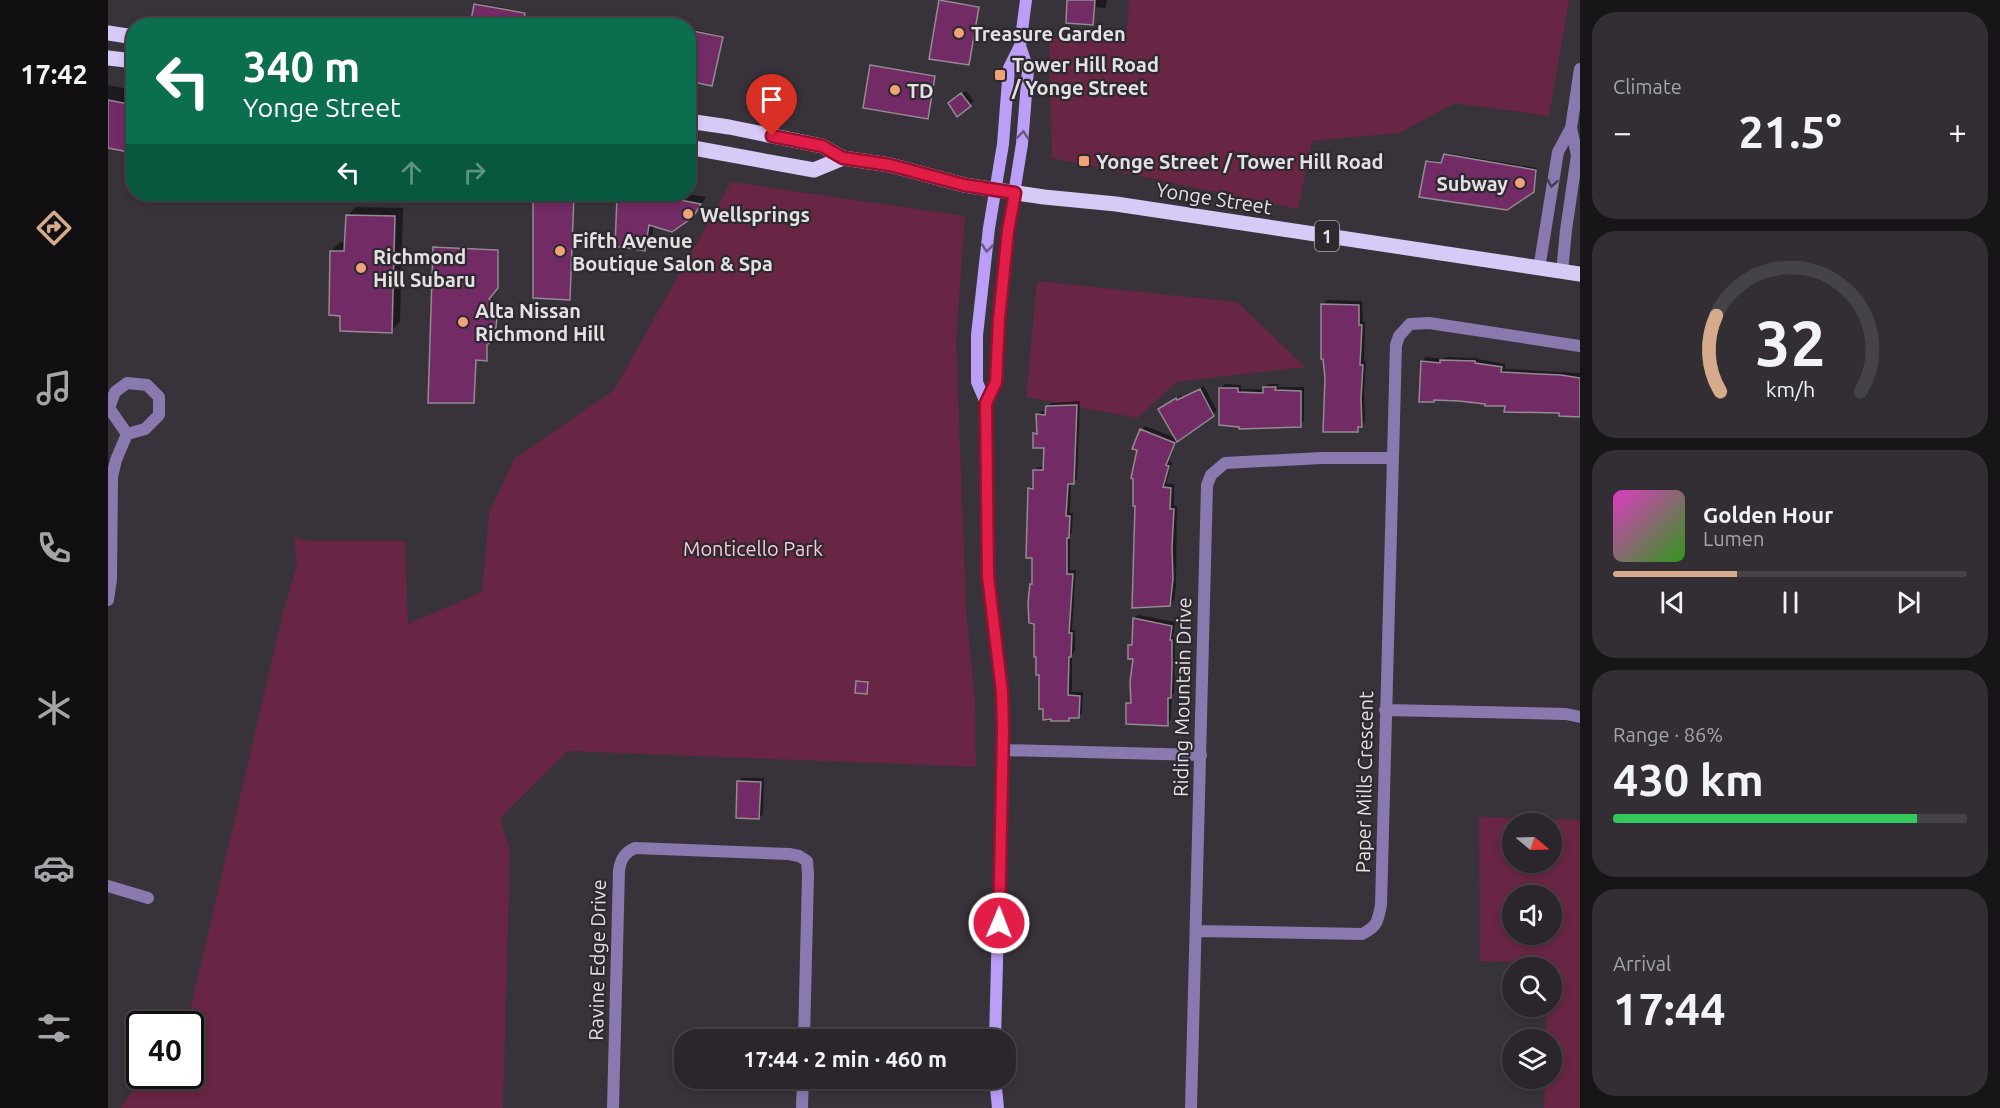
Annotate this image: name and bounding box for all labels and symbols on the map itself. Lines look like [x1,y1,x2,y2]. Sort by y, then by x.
place label: Treasure Garden [971,22,1126,45]
marker: Treasure Garden [952,26,966,40]
place label: Tower Hill Road / Yonge Street [1011,53,1159,99]
marker: Tower Hill Road / Yonge Street [993,68,1007,82]
pin [746,74,797,136]
place label: TD [907,79,934,102]
marker: TD [888,83,902,97]
one-way arrow [1016,130,1029,139]
place label: Yonge Street / Tower Hill Road [1096,150,1384,173]
marker: Yonge Street / Tower Hill Road [1077,154,1091,168]
place label: Subway [1436,172,1508,195]
marker: Subway [1513,176,1527,190]
street label: Yonge Street [1155,178,1274,219]
one-way arrow [1546,178,1559,188]
place label: Wellsprings [700,203,810,226]
marker: Wellsprings [681,207,695,221]
road number: 1 [1315,221,1339,251]
place label: Fifth Avenue Boutique Salon & Spa [572,229,773,275]
one-way arrow [981,243,994,252]
marker: Fifth Avenue Boutique Salon & Spa [553,244,567,258]
place label: Richmond Hill Subaru [373,245,476,291]
marker: Richmond Hill Subaru [354,261,368,275]
place label: Alta Nissan Richmond Hill [475,299,605,345]
marker: Alta Nissan Richmond Hill [456,315,470,329]
park label: Monticello Park [683,537,823,560]
street label: Riding Mountain Drive [1169,597,1195,797]
street label: Paper Mills Crescent [1351,691,1377,873]
north arrow [1502,813,1562,873]
street label: Ravine Edge Drive [584,879,610,1041]
position arrow [967,891,1031,955]
speed limit sign: 40 [126,1011,204,1089]

